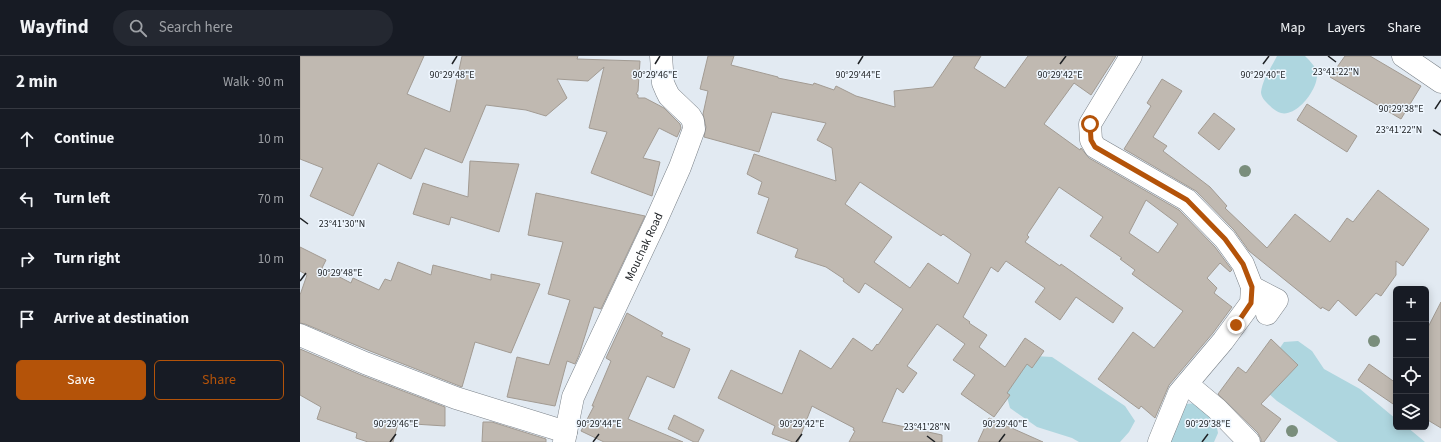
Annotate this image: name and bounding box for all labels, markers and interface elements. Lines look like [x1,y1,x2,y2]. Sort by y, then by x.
search box [113,10,393,46]
text: Wayfind [20,14,89,41]
icon: search [127,17,149,39]
text: Search here [159,17,233,38]
text: Map [1280,18,1305,38]
text: Layers [1327,18,1365,38]
text: Share [1387,18,1421,38]
text: 23°41'22"N [1313,65,1359,79]
text: 90°29'48"E [429,68,475,82]
text: 90°29'46"E [632,68,678,82]
text: 90°29'44"E [835,68,881,82]
text: 90°29'42"E [1037,68,1083,82]
text: 90°29'40"E [1240,68,1286,82]
text: 2 min [16,70,57,94]
text: Walk · 90 m [223,73,284,91]
text: 90°29'38"E [1378,102,1424,116]
route start [1081,115,1099,133]
text: 23°41'22"N [1376,123,1422,137]
icon: ahead [16,128,38,150]
text: Continue [54,128,114,149]
text: 10 m [258,130,284,148]
icon: left [16,188,38,210]
text: Turn left [54,188,110,209]
text: 70 m [258,190,284,208]
street label: Mouchak Road [621,210,668,284]
text: 23°41'30"N [319,217,365,231]
icon: right [16,248,38,270]
text: Turn right [54,248,120,269]
text: 10 m [258,250,284,268]
text: 90°29'48"E [317,266,363,280]
map controls [1393,286,1429,430]
button: + [1393,286,1429,322]
icon: arrive [16,308,38,330]
text: Arrive at destination [54,308,189,329]
route end [1227,316,1245,334]
button: − [1393,322,1429,358]
button: locate [1393,358,1429,394]
button: Save [16,360,146,400]
button: Share [154,360,284,400]
button: layers [1393,394,1429,430]
text: 90°29'46"E [373,417,419,431]
text: 90°29'44"E [576,417,622,431]
text: 90°29'42"E [779,417,825,431]
text: 90°29'40"E [982,417,1028,431]
text: 90°29'38"E [1185,417,1231,431]
text: 23°41'28"N [904,420,950,434]

